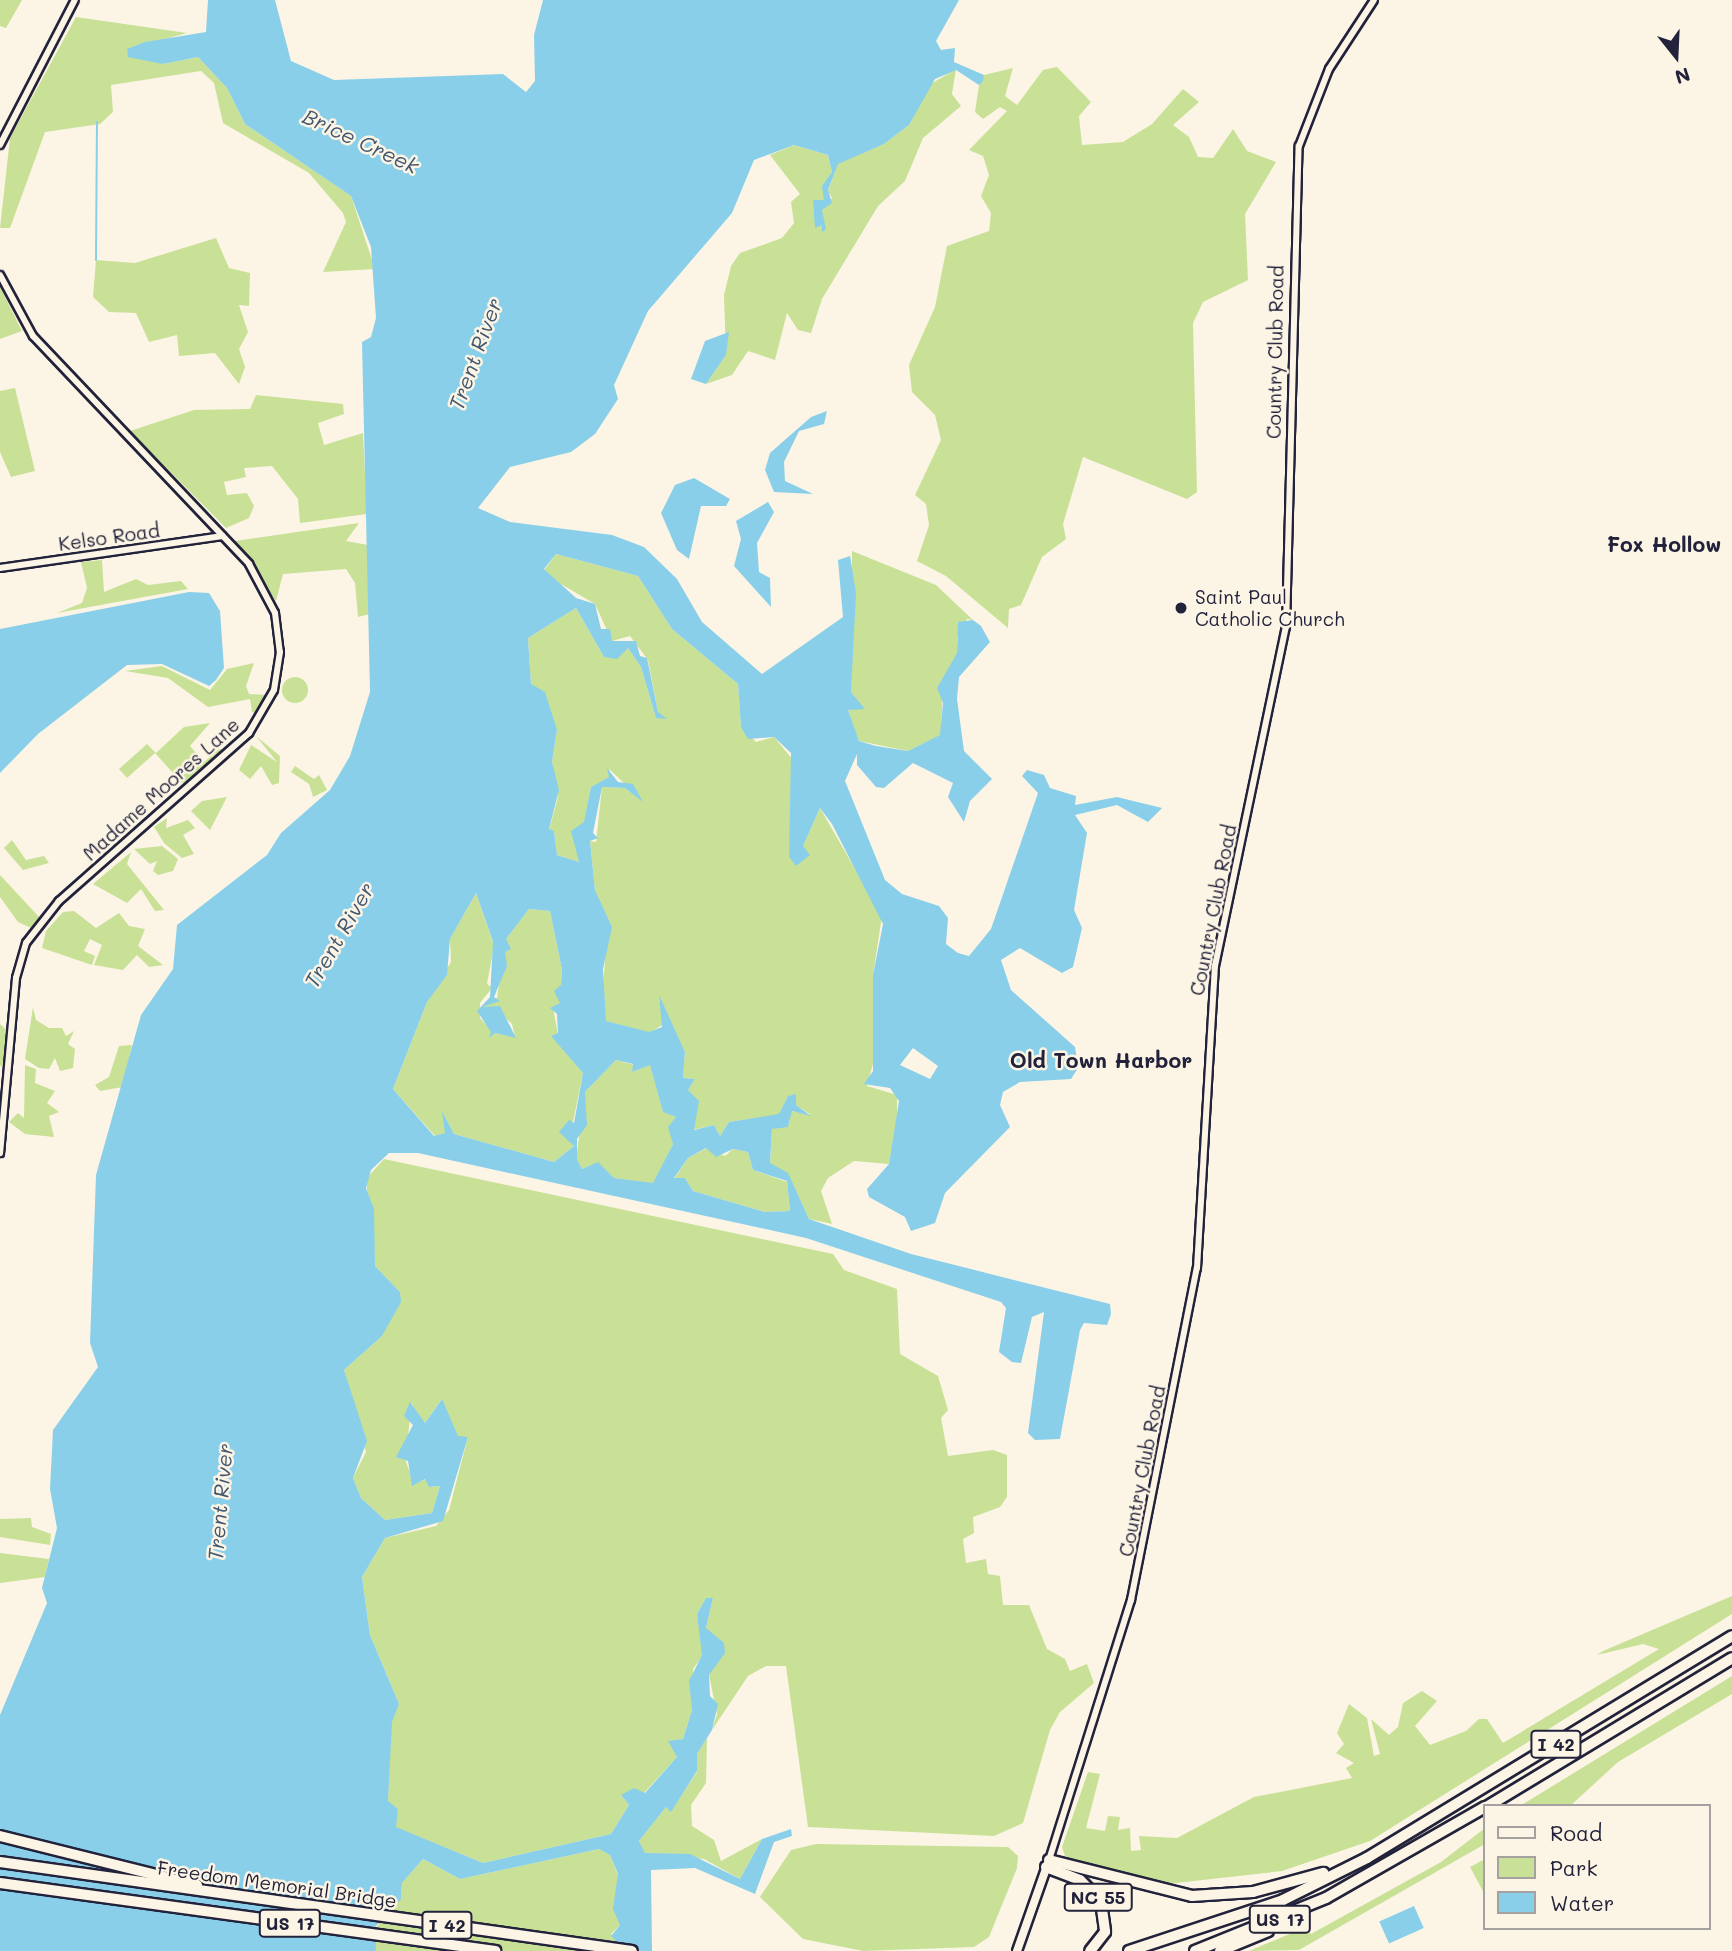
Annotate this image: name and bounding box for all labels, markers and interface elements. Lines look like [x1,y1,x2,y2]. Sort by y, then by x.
north arrow [1641,21,1711,91]
text: N [1672,62,1693,91]
water label: Brice Creek [299,103,423,179]
street label: Country Club Road [1262,265,1288,439]
water label: Trent River [443,295,507,413]
street label: Kelso Road [57,519,161,555]
district label: Fox Hollow [1607,531,1721,557]
place label: Saint Paul Catholic Church [1195,586,1345,630]
marker: Saint Paul Catholic Church [1173,600,1189,616]
street label: Madame Moores Lane [78,713,244,865]
street label: Country Club Road [1185,822,1241,998]
water label: Trent River [299,878,379,992]
district label: Old Town Harbor [1010,1047,1192,1073]
street label: Country Club Road [1114,1383,1170,1559]
water label: Trent River [202,1442,238,1562]
road number: I 42 [1530,1730,1582,1758]
legend [1484,1804,1711,1930]
text: Road [1550,1819,1602,1846]
text: Park [1550,1854,1598,1881]
street label: Freedom Memorial Bridge [156,1856,398,1912]
road number: NC 55 [1063,1882,1133,1912]
text: Water [1550,1889,1614,1916]
road number: US 17 [1248,1905,1312,1934]
road number: US 17 [258,1909,322,1938]
road number: I 42 [421,1910,473,1940]

